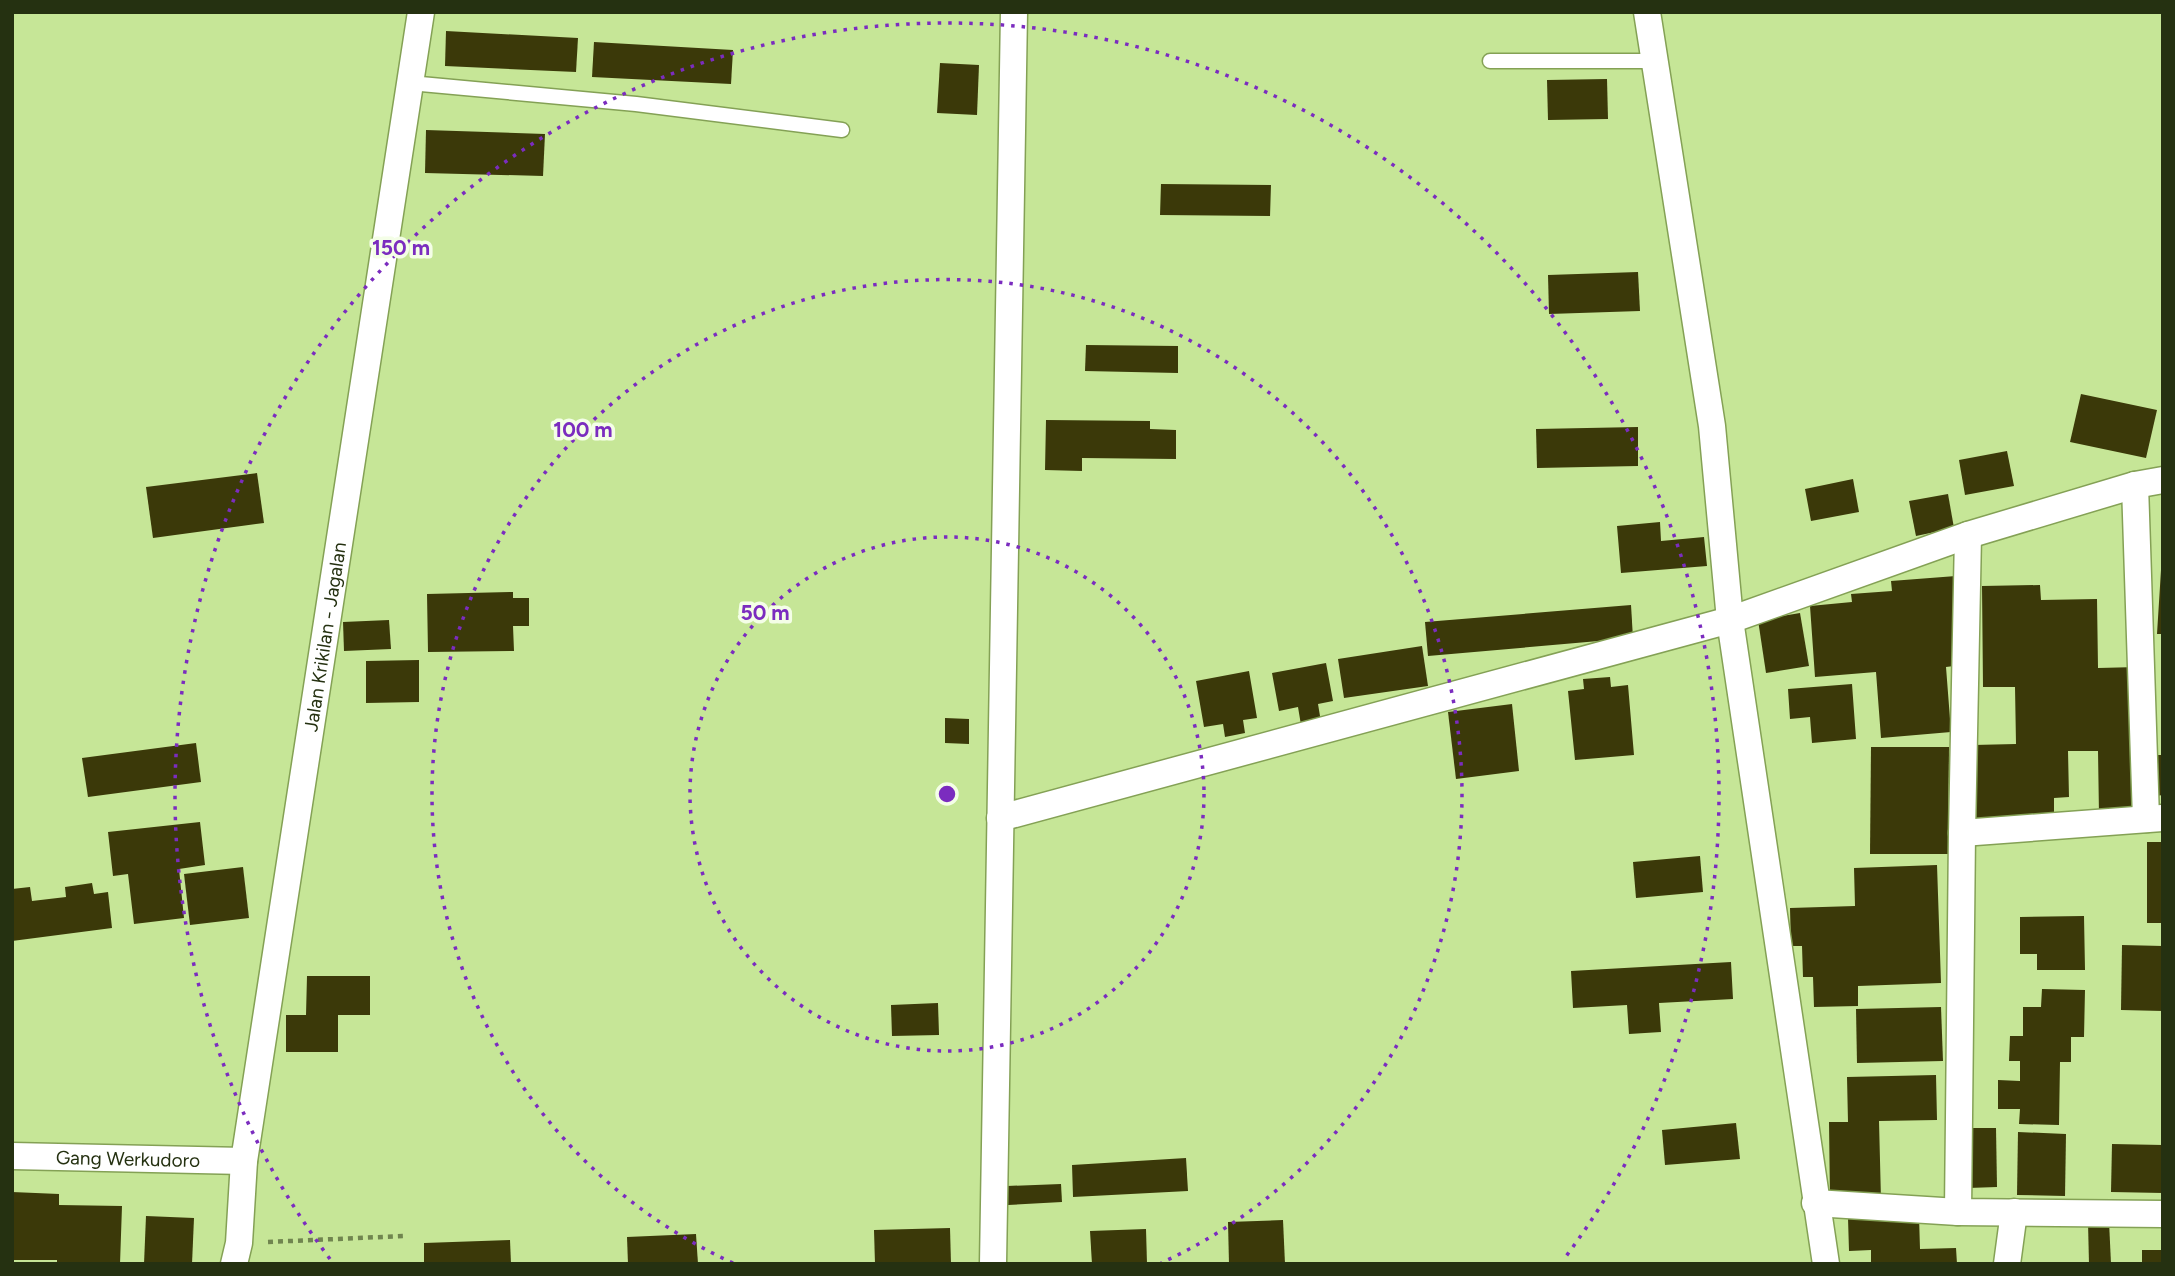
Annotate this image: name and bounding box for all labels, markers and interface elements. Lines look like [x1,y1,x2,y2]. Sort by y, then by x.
text: 150 m [372,235,430,260]
text: 100 m [553,417,613,442]
street label: Jalan Krikilan - Jagalan [299,541,351,733]
text: 50 m [740,600,790,625]
centre of rings [935,782,959,806]
street label: Gang Werkudoro [56,1146,200,1172]

